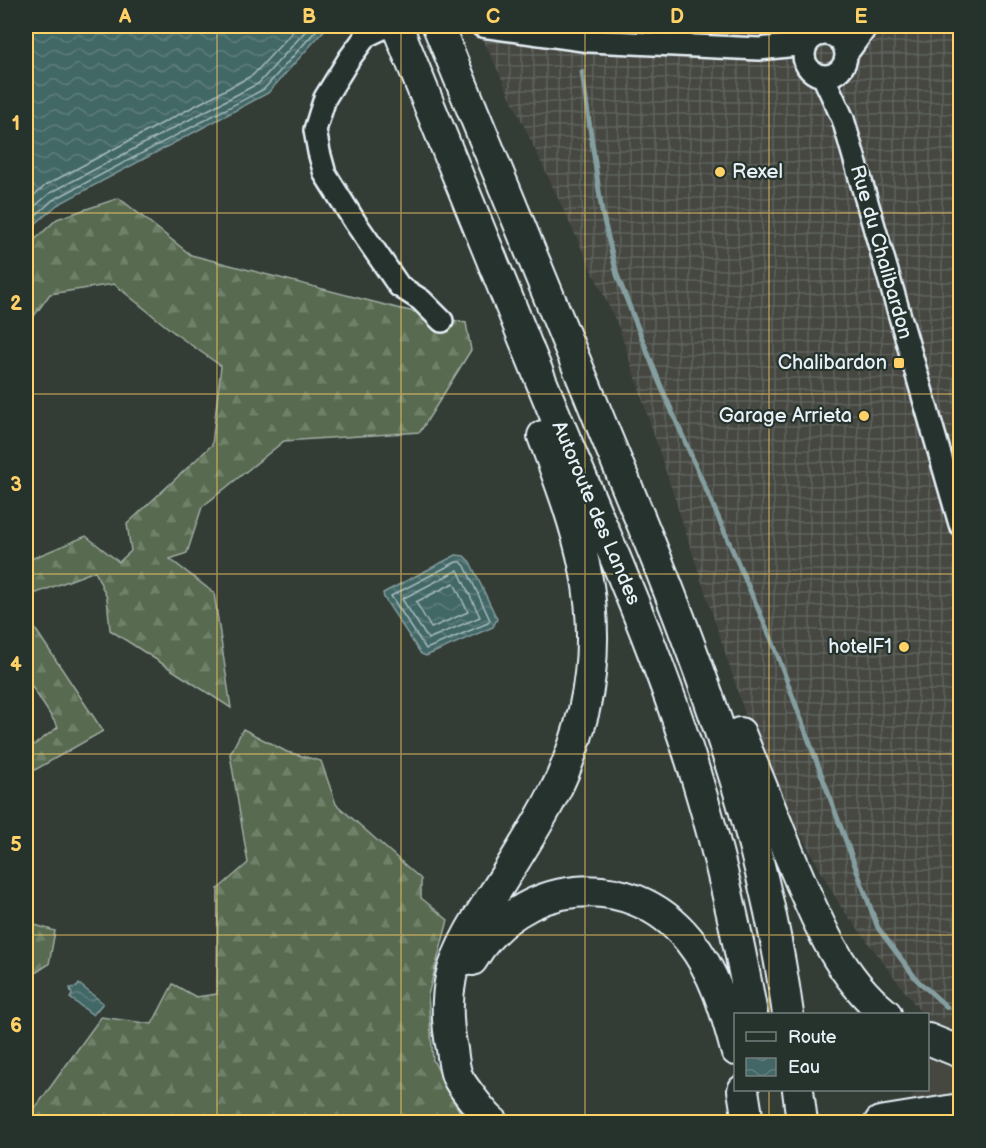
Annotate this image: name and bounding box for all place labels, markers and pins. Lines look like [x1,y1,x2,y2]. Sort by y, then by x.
place label: Rexel [732,160,783,184]
marker: Rexel [713,165,727,179]
place label: Chalibardon [778,351,887,375]
marker: Chalibardon [892,356,906,370]
place label: Garage Arrieta [719,404,852,428]
marker: Garage Arrieta [857,409,871,423]
place label: hotelF1 [828,635,892,659]
marker: hotelF1 [897,640,911,654]

